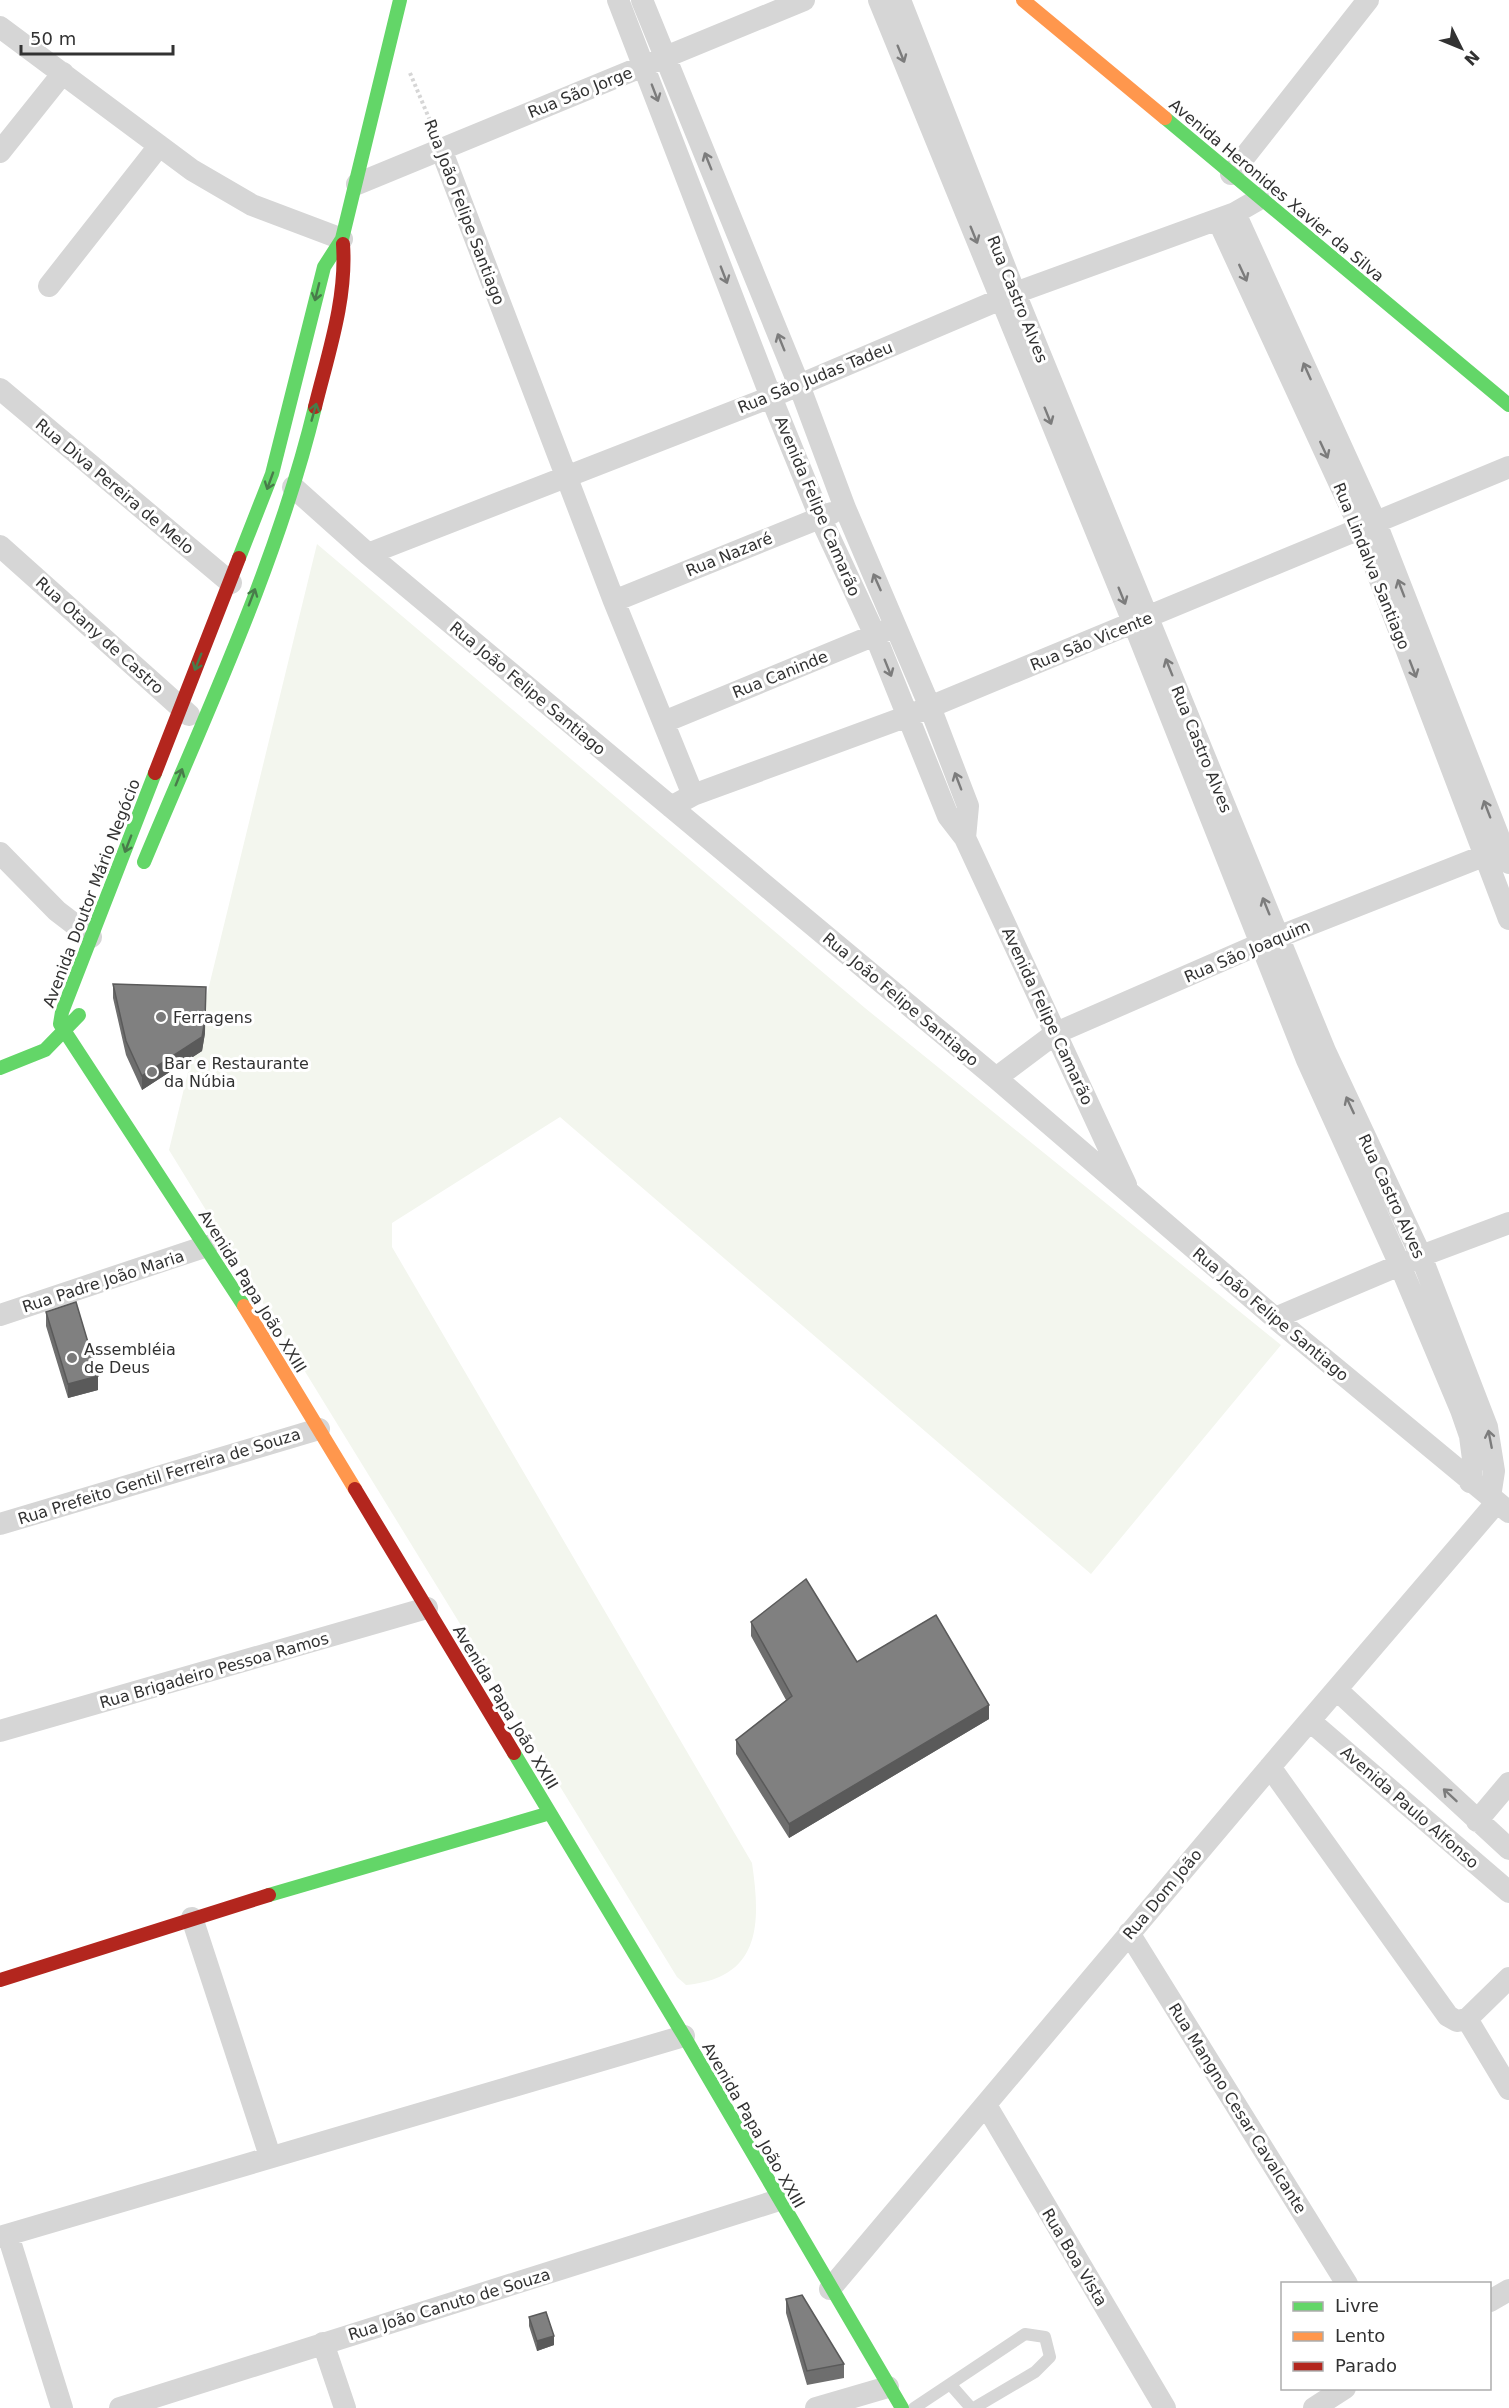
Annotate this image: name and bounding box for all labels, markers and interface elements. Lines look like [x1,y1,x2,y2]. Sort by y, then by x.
scale bar [21,18,172,56]
north arrow [1431,18,1491,78]
text: 50 m [30,28,76,49]
one-way arrow [896,45,907,63]
text: N [1460,47,1483,69]
street label: Rua São Jorge [525,63,635,122]
one-way arrow [650,84,661,102]
street label: Avenida Heronides Xavier da Silva [1165,95,1388,286]
street label: Rua João Felipe Santiago [420,117,509,308]
one-way arrow [702,153,713,171]
one-way arrow [969,225,980,244]
street label: Rua Castro Alves [983,233,1052,365]
one-way arrow [1237,263,1249,281]
one-way arrow [720,266,731,284]
one-way arrow [311,282,323,301]
one-way arrow [775,333,786,352]
street label: Rua São Judas Tadeu [735,338,896,417]
one-way arrow [1300,362,1312,380]
one-way arrow [309,403,320,422]
one-way arrow [1043,406,1054,424]
street label: Avenida Felipe Camarão [771,413,864,599]
street label: Rua Diva Pereira de Melo [32,415,198,558]
one-way arrow [1319,440,1331,458]
one-way arrow [263,471,274,489]
street label: Rua Lindalva Santiago [1329,480,1414,652]
street label: Rua Nazaré [683,529,775,580]
street label: Rua Otany de Castro [32,573,168,698]
one-way arrow [870,573,882,591]
one-way arrow [1395,579,1406,598]
one-way arrow [1117,586,1128,605]
one-way arrow [247,588,258,607]
street label: Rua São Vicente [1027,608,1155,675]
street label: Rua João Felipe Santiago [446,618,609,759]
street label: Rua Caninde [730,647,831,702]
one-way arrow [192,652,203,671]
one-way arrow [1163,658,1174,676]
one-way arrow [884,659,895,677]
one-way arrow [1409,659,1420,678]
street label: Rua Castro Alves [1167,683,1236,815]
one-way arrow [174,769,185,787]
one-way arrow [952,773,963,791]
street label: Avenida Doutor Mário Negócio [39,776,144,1010]
one-way arrow [1481,800,1492,818]
one-way arrow [121,834,132,852]
one-way arrow [1260,897,1271,916]
street label: Rua São Joaquim [1181,916,1313,987]
street label: Avenida Felipe Camarão [998,924,1097,1108]
street label: Rua João Felipe Santiago [819,929,982,1070]
place label: Ferragens [173,1008,252,1027]
marker: Ferragens [154,1010,168,1024]
place label: Bar e Restaurante da Núbia [164,1054,309,1091]
marker: Bar e Restaurante da Núbia [145,1065,159,1079]
one-way arrow [1344,1096,1356,1114]
street label: Rua Castro Alves [1354,1131,1429,1261]
street label: Avenida Papa João XXIII [195,1207,310,1376]
street label: Rua João Felipe Santiago [1189,1244,1352,1385]
street label: Rua Padre João Maria [20,1246,187,1317]
place label: Assembléia de Deus [84,1340,176,1377]
marker: Assembléia de Deus [65,1351,79,1365]
street label: Rua Prefeito Gentil Ferreira de Souza [16,1424,303,1529]
one-way arrow [1484,1430,1495,1450]
street label: Avenida Papa João XXIII [449,1622,562,1793]
street label: Rua Brigadeiro Pessoa Ramos [97,1629,331,1712]
street label: Avenida Paulo Alfonso [1337,1742,1482,1872]
one-way arrow [1443,1788,1458,1802]
street label: Rua Dom João [1119,1845,1206,1943]
street label: Rua Mangno Cesar Cavalcante [1165,1999,1310,2217]
street label: Avenida Papa João XXIII [698,2039,809,2211]
street label: Rua Boa Vista [1038,2205,1111,2310]
street label: Rua João Canuto de Souza [346,2265,553,2344]
legend [1281,2282,1491,2390]
text: Livre [1335,2295,1379,2316]
text: Lento [1335,2325,1385,2346]
text: Parado [1335,2355,1397,2376]

